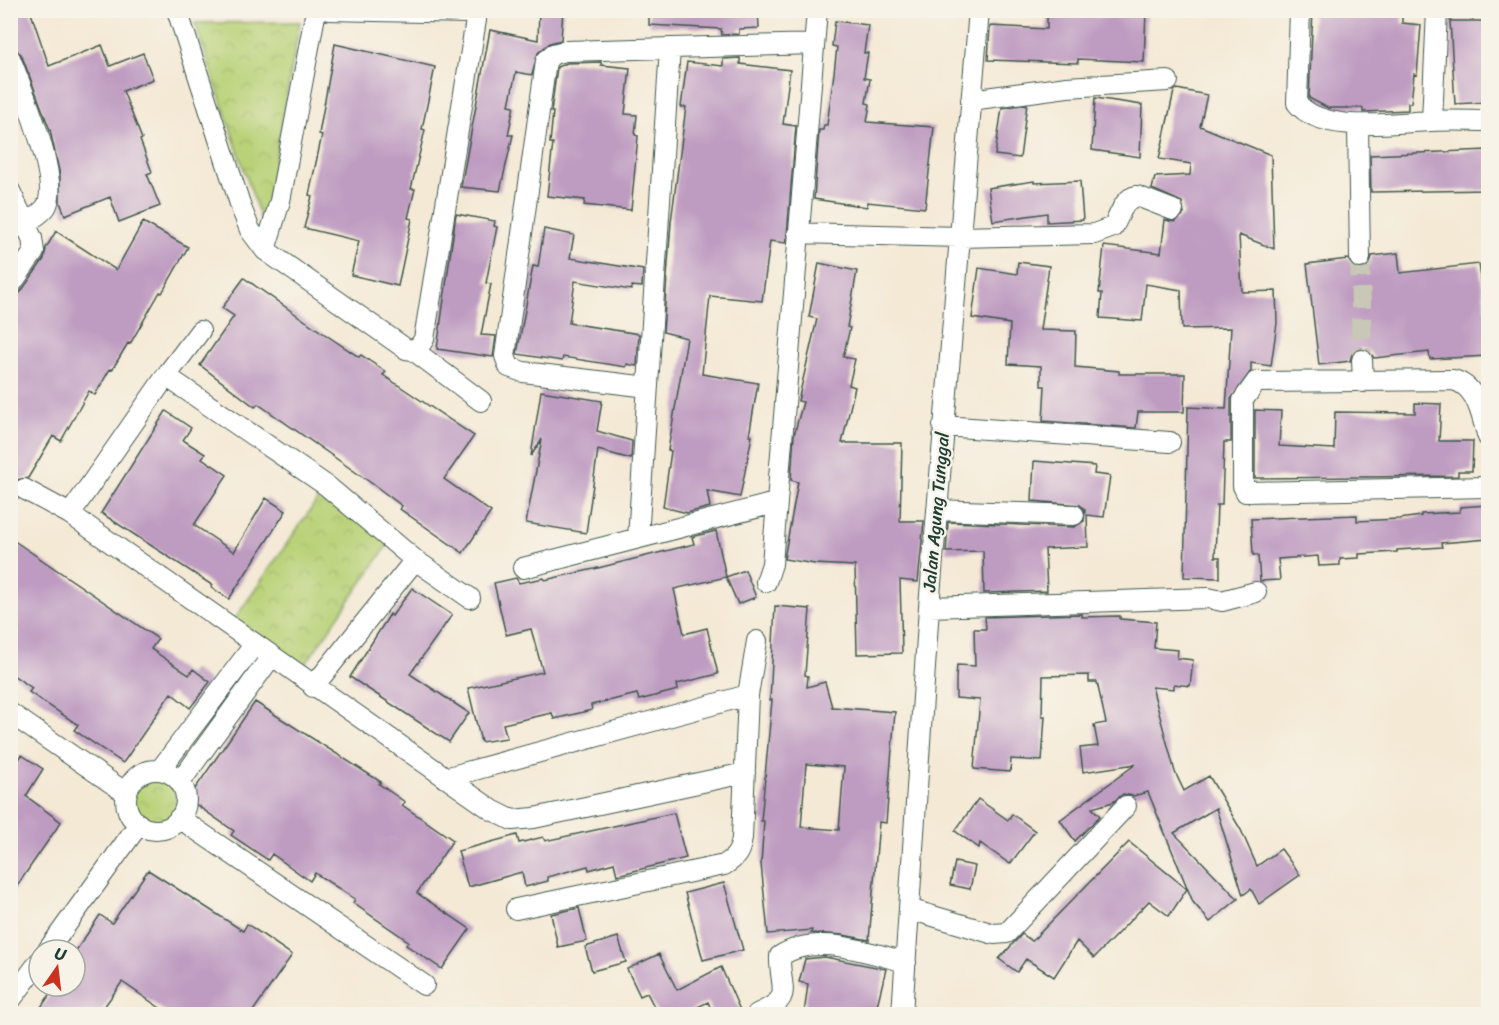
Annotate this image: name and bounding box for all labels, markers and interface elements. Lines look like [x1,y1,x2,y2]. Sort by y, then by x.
street label: Jalan Agung Tunggal [913,430,959,594]
north arrow [27,938,87,998]
text: U [52,939,71,970]

